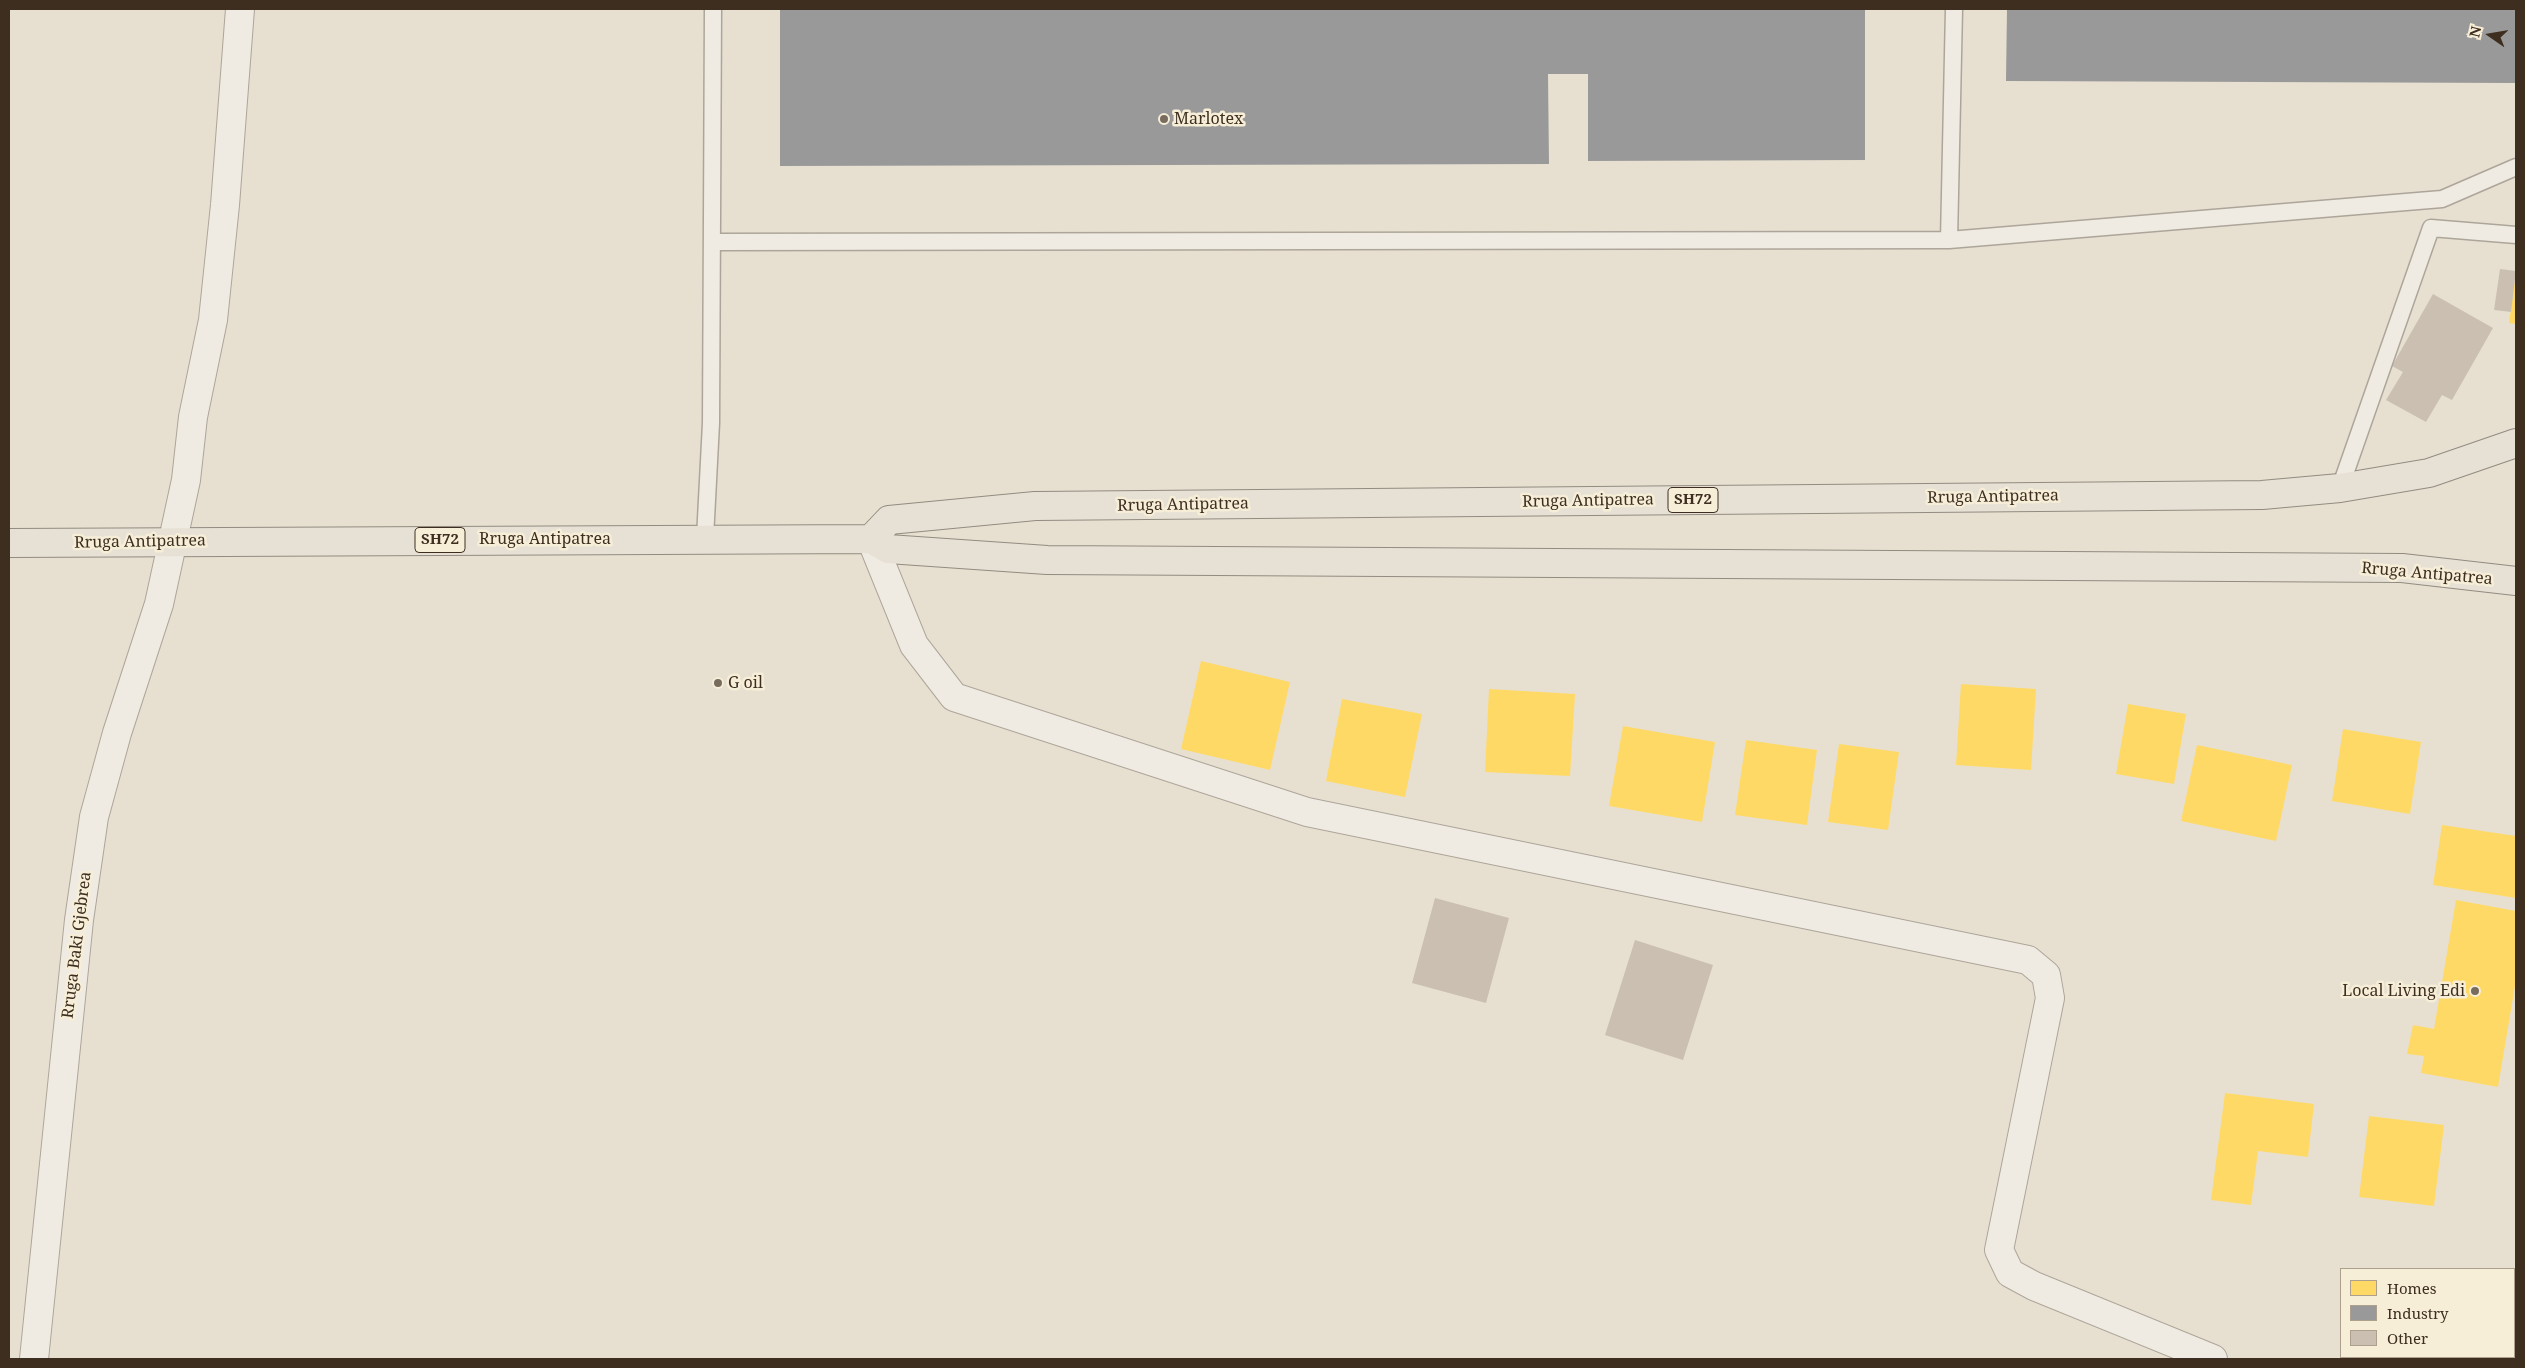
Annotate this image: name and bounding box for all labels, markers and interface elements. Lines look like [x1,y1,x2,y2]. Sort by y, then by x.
north arrow [2465,10,2515,60]
text: N [2464,24,2485,39]
place label: Marlotex [1174,109,1243,129]
marker: Marlotex [1158,113,1170,125]
street label: Rruga Antipatrea [1927,486,2059,508]
road number: SH72 [1668,488,1718,512]
street label: Rruga Antipatrea [1522,490,1654,512]
street label: Rruga Antipatrea [1117,494,1249,516]
road number: SH72 [415,528,465,552]
street label: Rruga Antipatrea [479,529,611,549]
street label: Rruga Antipatrea [74,531,206,553]
street label: Rruga Antipatrea [2360,559,2494,589]
place label: G oil [728,673,763,693]
marker: G oil [712,677,724,689]
street label: Rruga Baki Gjebrea [58,870,96,1020]
place label: Local Living Edi [2342,981,2465,1001]
marker: Local Living Edi [2469,985,2481,997]
legend [2340,1268,2515,1358]
text: Homes [2387,1278,2437,1298]
text: Industry [2387,1303,2449,1323]
text: Other [2387,1328,2428,1348]

